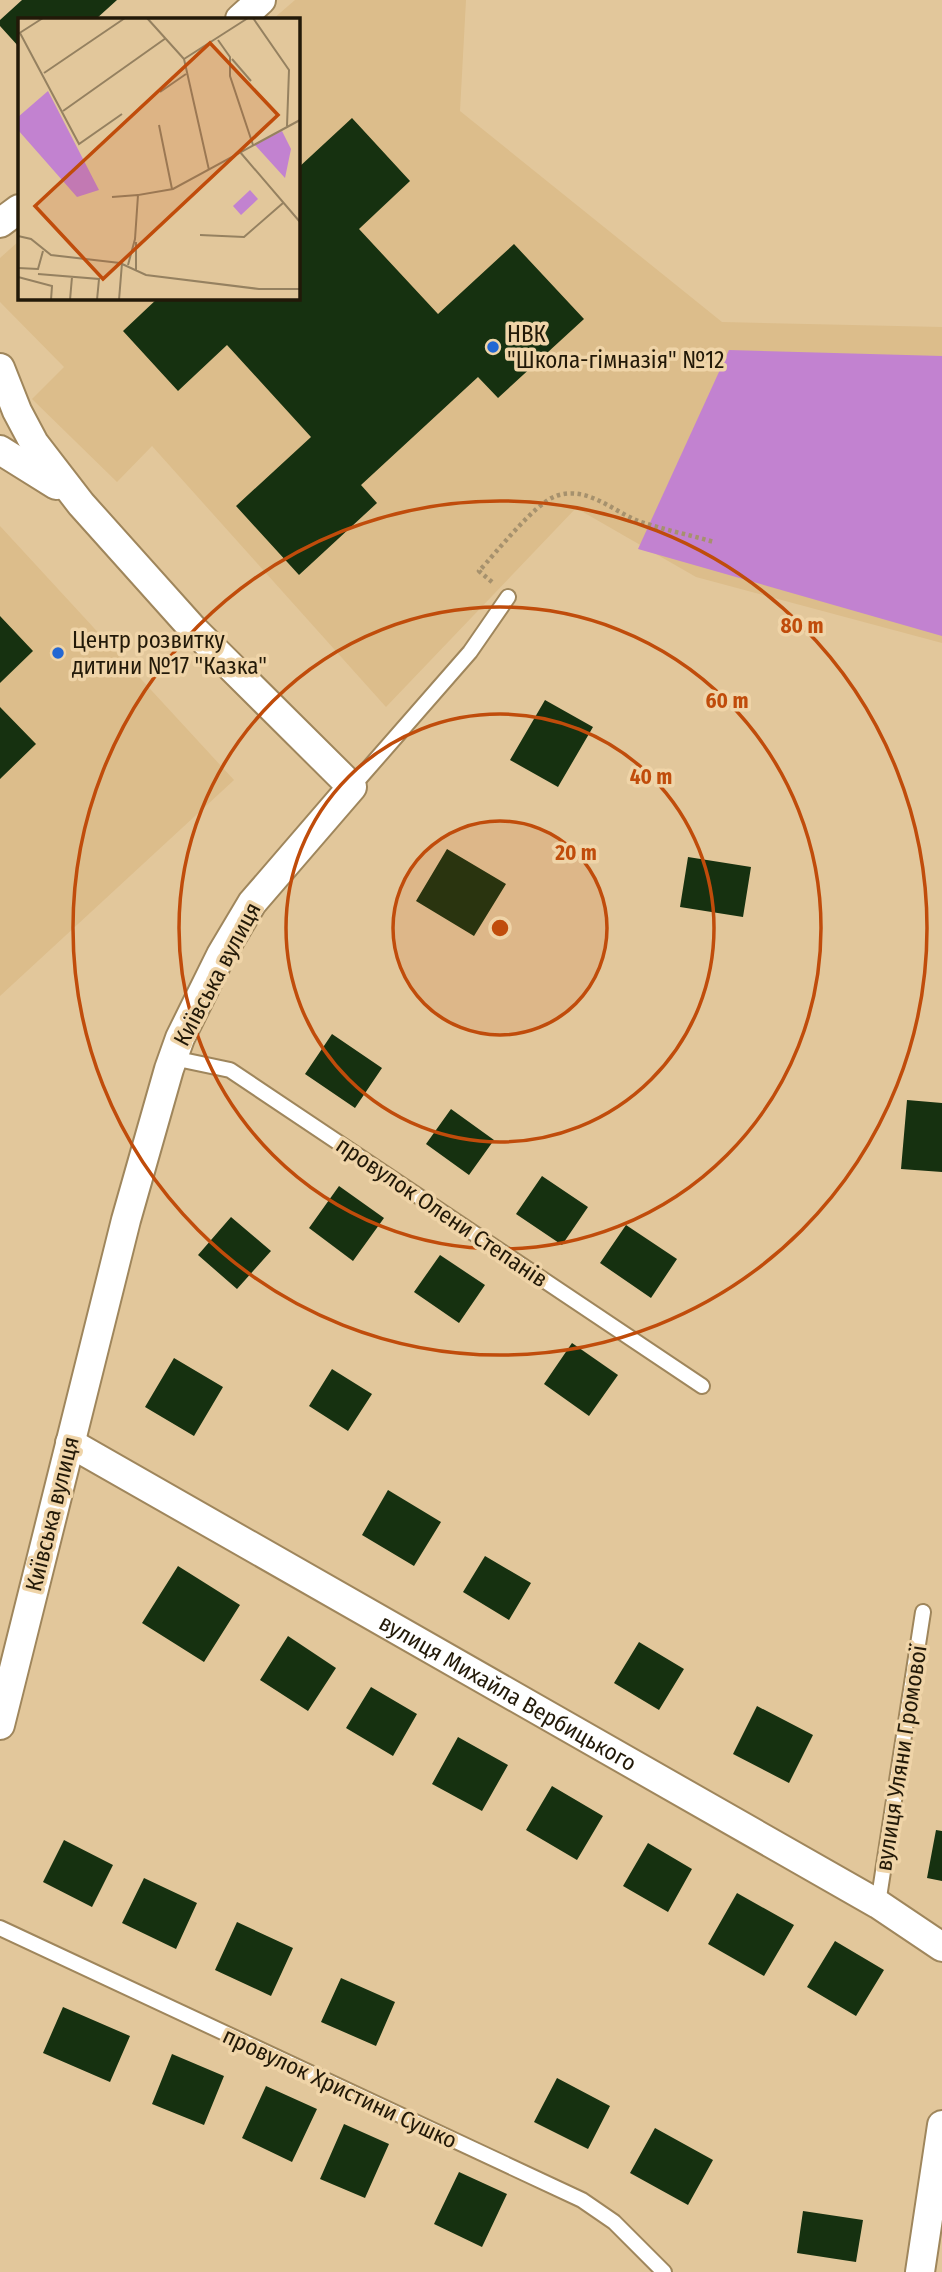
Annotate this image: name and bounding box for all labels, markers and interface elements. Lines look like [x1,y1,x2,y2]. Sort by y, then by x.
inset map [18,18,299,299]
place label: НВК "Школа-гімназія" №12 [507,320,724,374]
marker: НВК "Школа-гімназія" №12 [485,339,501,355]
text: 80 m [781,613,823,639]
place label: Центр розвитку дитини №17 "Казка" [72,626,267,680]
marker: Центр розвитку дитини №17 "Казка" [50,645,66,661]
text: 60 m [706,688,748,714]
text: 40 m [630,764,672,790]
text: 20 m [554,840,597,866]
street label: Київська вулиця [167,897,267,1051]
centre of rings [488,916,512,940]
street label: провулок Олени Степанів [331,1131,553,1293]
street label: Київська вулиця [19,1434,85,1594]
street label: вулиця Михайла Вербицького [374,1608,641,1777]
street label: вулиця Уляни Громової [869,1642,933,1873]
street label: провулок Христини Сушко [218,2021,462,2155]

